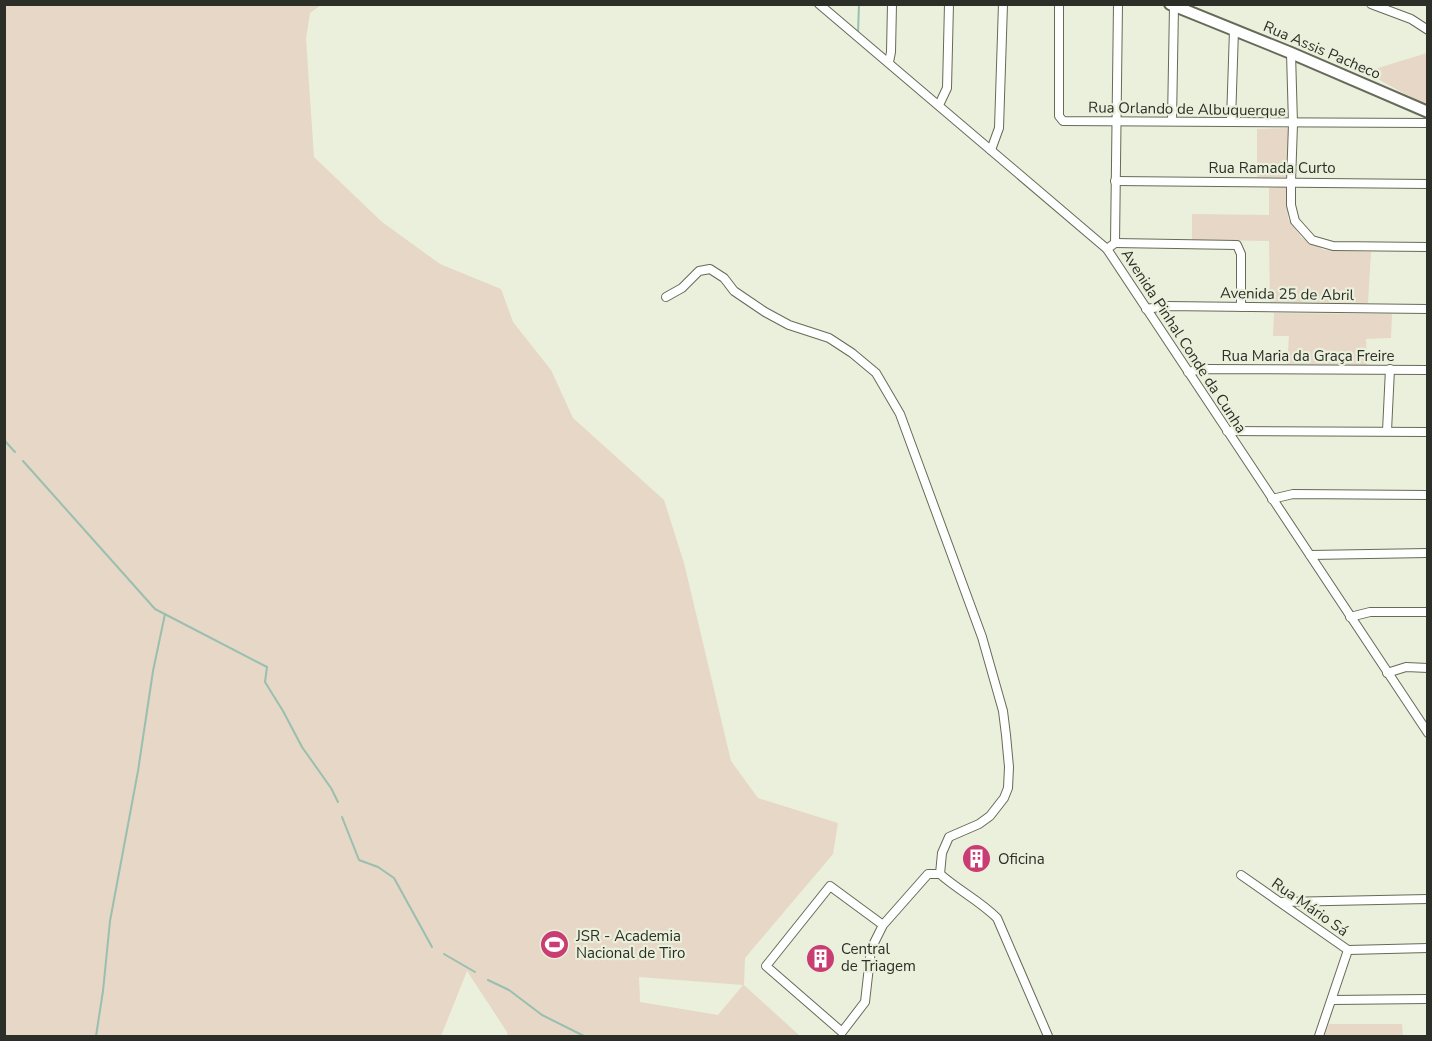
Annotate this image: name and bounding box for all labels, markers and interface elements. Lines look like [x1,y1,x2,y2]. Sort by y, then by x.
street label: Rua Assis Pacheco [1260,16,1384,84]
street label: Rua Orlando de Albuquerque [1088,97,1286,121]
street label: Rua Ramada Curto [1208,158,1336,178]
street label: Avenida Pinhal Conde da Cunha [1117,245,1251,437]
street label: Avenida 25 de Abril [1220,283,1355,305]
street label: Rua Maria da Graça Freire [1221,346,1395,366]
building icon: Oficina [961,843,993,875]
place label: Oficina [998,849,1045,869]
street label: Rua Mário Sá [1268,873,1352,941]
place label: JSR - Academia Nacional de Tiro [575,926,685,963]
sports icon: JSR - Academia Nacional de Tiro [539,929,571,961]
place label: Central de Triagem [841,939,916,976]
building icon: Central de Triagem [804,942,836,974]

